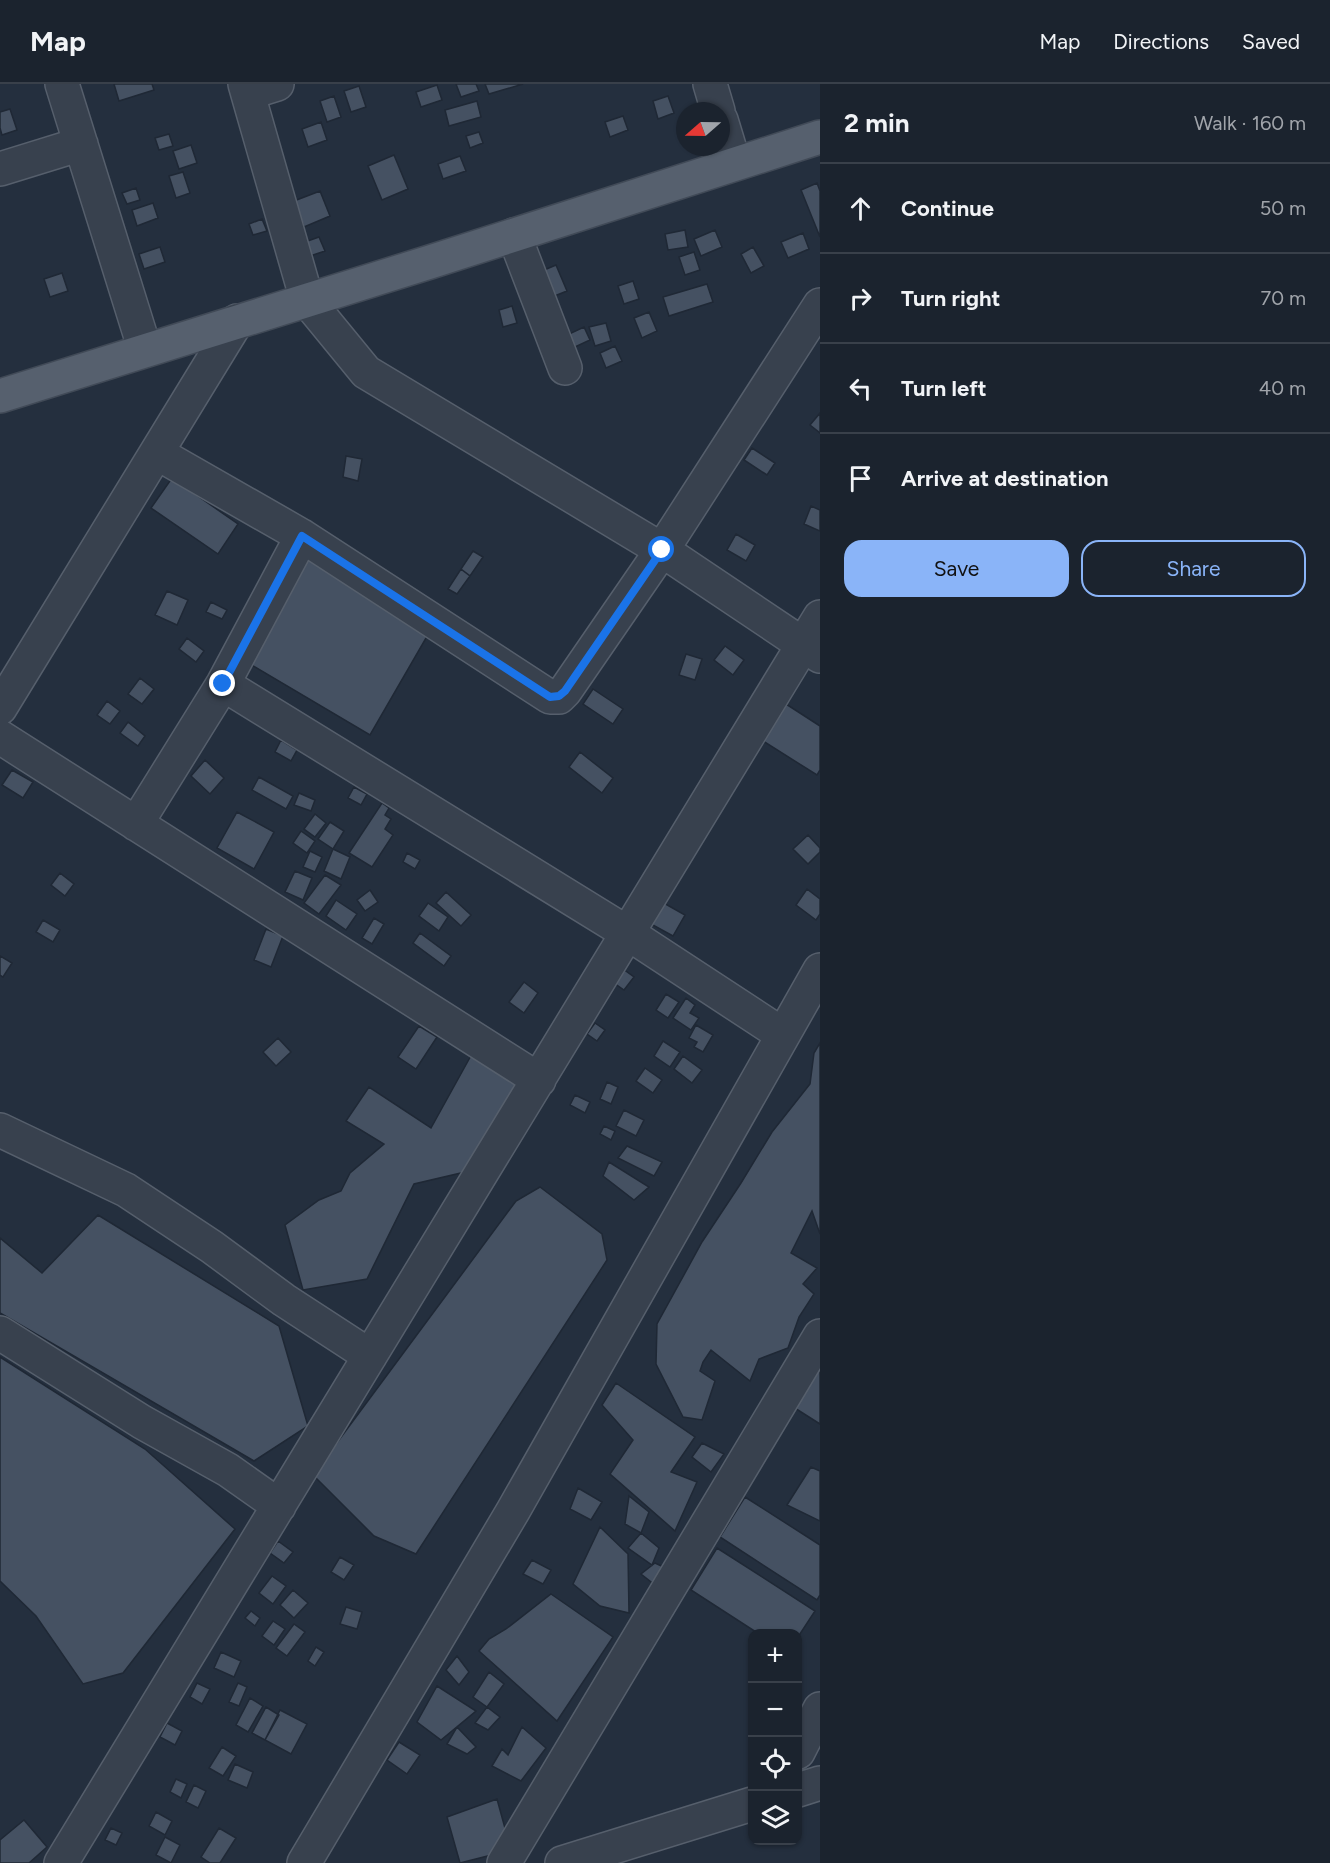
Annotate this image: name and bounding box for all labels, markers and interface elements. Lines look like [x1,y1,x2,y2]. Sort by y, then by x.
text: Map [30,24,86,58]
text: Map [1039,29,1080,54]
text: Directions [1113,29,1209,54]
text: Saved [1242,29,1300,54]
north arrow [676,102,730,156]
text: 2 min [844,107,910,139]
text: Walk · 160 m [1194,111,1306,135]
icon: ahead [844,192,877,225]
text: Continue [901,195,994,222]
text: 50 m [1260,196,1306,220]
icon: right [844,282,877,315]
text: Turn right [901,285,1000,312]
text: 70 m [1260,286,1306,310]
icon: left [844,372,877,405]
text: Turn left [901,375,987,402]
text: 40 m [1259,376,1306,400]
icon: arrive [844,462,877,495]
text: Arrive at destination [901,465,1109,492]
route start [648,536,674,562]
button: Save [844,540,1069,597]
button: Share [1081,540,1306,597]
route end [209,670,235,696]
map controls [748,1629,802,1845]
button: + [748,1629,802,1683]
button: − [748,1683,802,1737]
button: locate [748,1737,802,1791]
button: layers [748,1791,802,1845]

